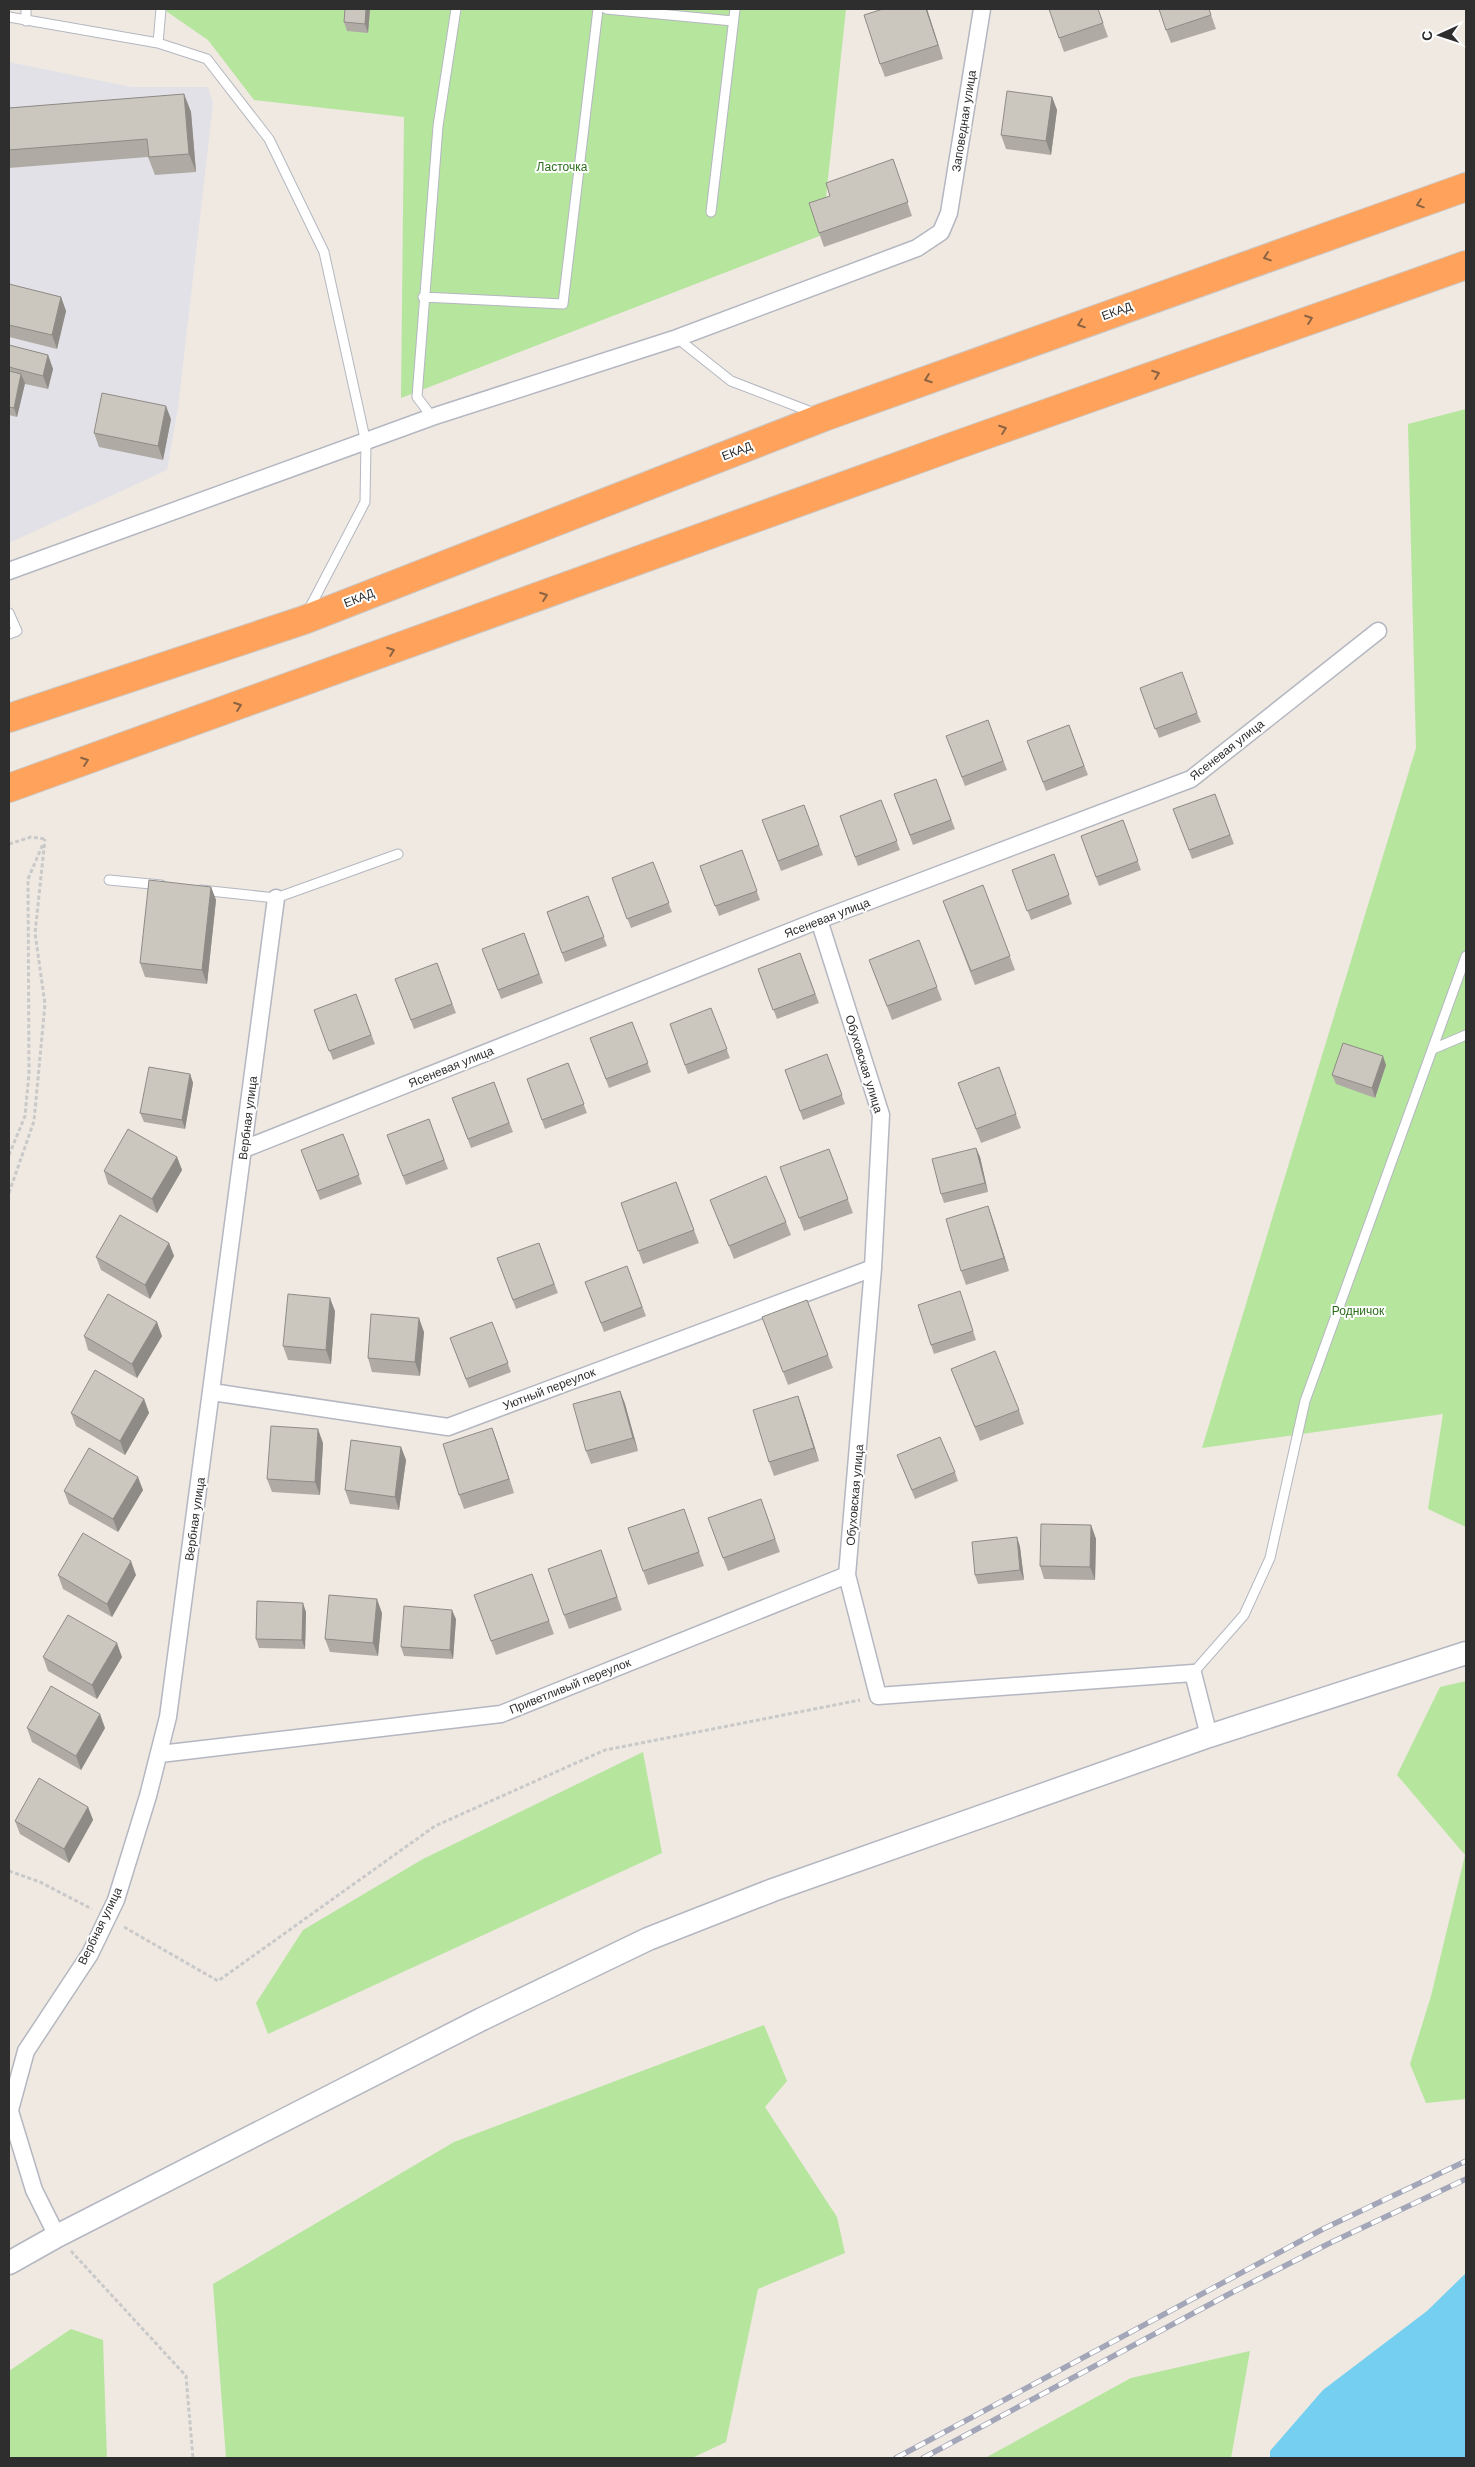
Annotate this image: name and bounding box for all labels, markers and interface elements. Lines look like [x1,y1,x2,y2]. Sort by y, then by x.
north arrow [1415,10,1465,60]
text: С [1419,30,1435,41]
street label: Заповедная улица [949,69,979,173]
park label: Ласточка [537,160,588,174]
one-way arrow [1417,198,1425,208]
one-way arrow [1263,252,1272,262]
street label: ЕКАД [1100,299,1134,323]
one-way arrow [1304,315,1313,325]
one-way arrow [1077,318,1086,328]
one-way arrow [1151,370,1160,380]
one-way arrow [924,373,933,383]
one-way arrow [998,424,1007,434]
street label: ЕКАД [720,439,754,463]
street label: ЕКАД [342,586,376,610]
one-way arrow [539,592,547,602]
one-way arrow [386,647,395,657]
one-way arrow [233,702,242,712]
street label: Ясеневая улица [1187,716,1267,783]
one-way arrow [80,757,89,767]
street label: Ясеневая улица [782,895,872,941]
street label: Обуховская улица [842,1013,886,1115]
street label: Ясеневая улица [406,1043,496,1090]
street label: Вербная улица [236,1075,260,1161]
park label: Родничок [1332,1304,1385,1318]
street label: Уютный переулок [501,1365,598,1413]
street label: Обуховская улица [844,1443,866,1546]
street label: Вербная улица [182,1476,208,1562]
street label: Приветливый переулок [507,1655,633,1717]
street label: Вербная улица [75,1885,125,1967]

